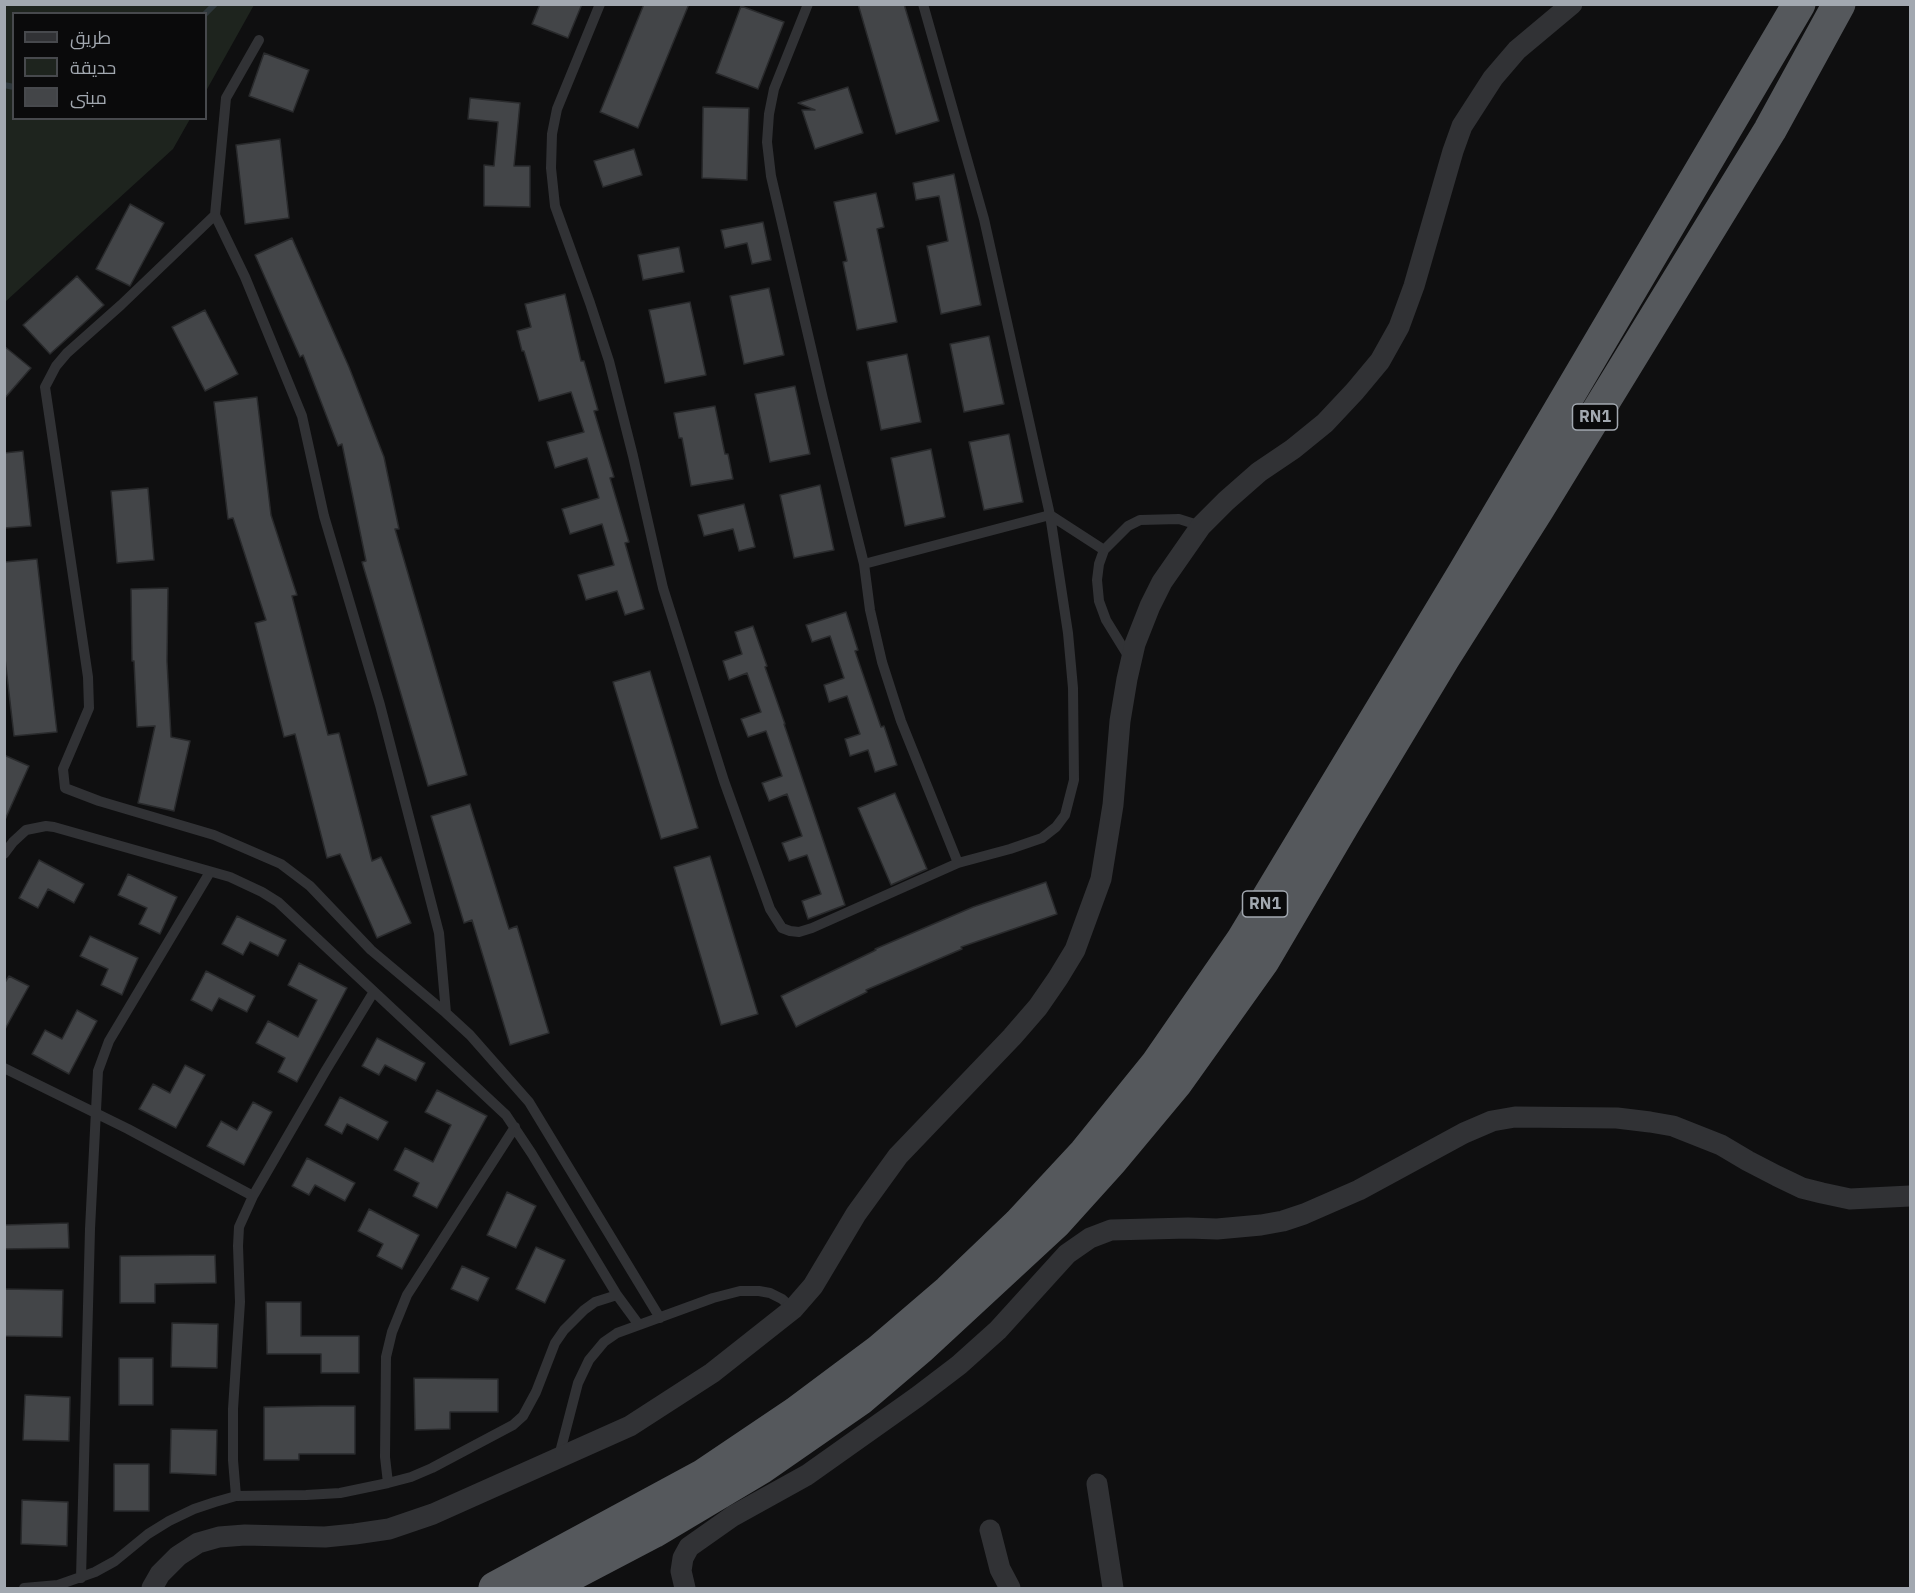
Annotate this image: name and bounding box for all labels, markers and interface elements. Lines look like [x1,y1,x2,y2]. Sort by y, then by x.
legend [12,12,207,120]
text: طريق [70,26,111,49]
text: حديقة [70,56,116,79]
text: مبنى [70,86,107,109]
road number: RN1 [1572,404,1618,430]
road number: RN1 [1242,891,1288,917]

